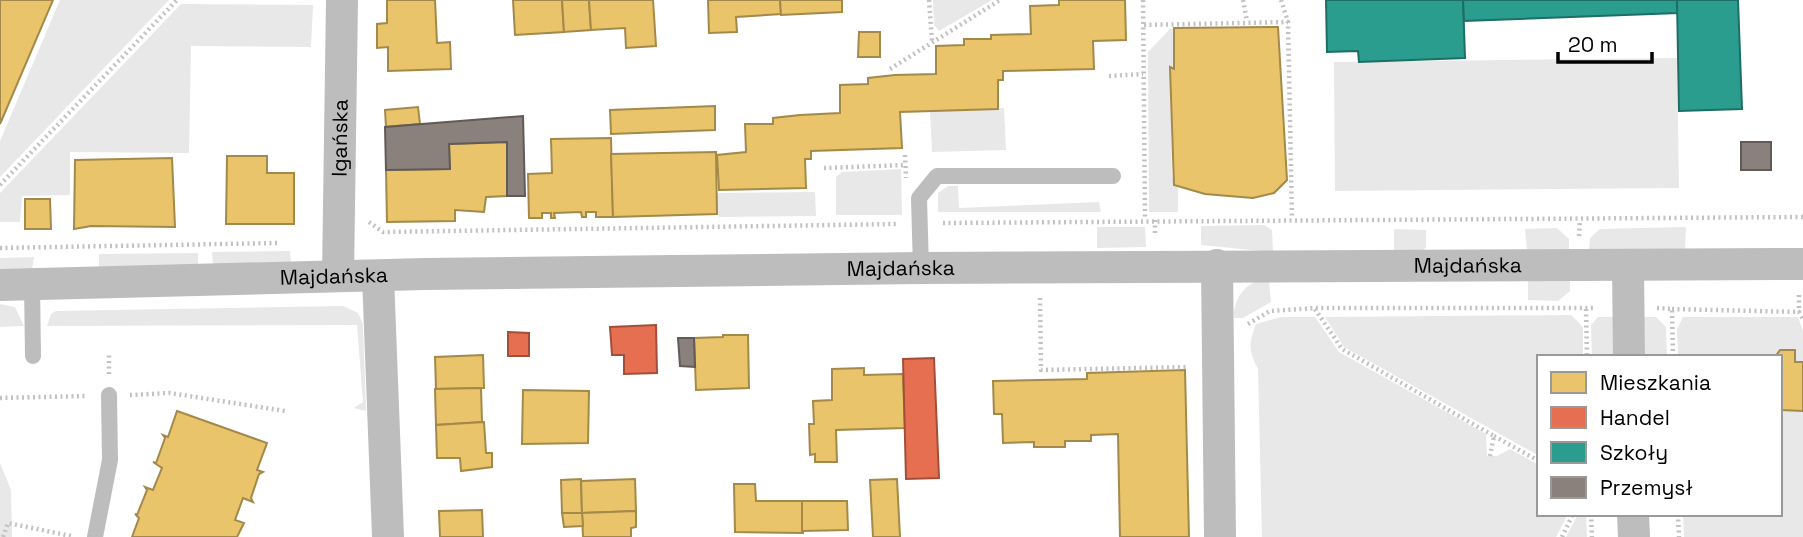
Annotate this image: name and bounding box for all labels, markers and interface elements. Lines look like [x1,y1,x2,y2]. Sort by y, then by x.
scale bar [1558,21,1652,65]
text: 20 m [1568,31,1618,58]
street label: Igańska [325,99,354,177]
street label: Majdańska [1414,251,1522,279]
street label: Majdańska [847,254,955,282]
street label: Majdańska [279,261,388,291]
legend [1537,355,1782,516]
text: Mieszkania [1600,369,1711,396]
text: Handel [1600,404,1670,431]
text: Szkoły [1600,439,1668,466]
text: Przemysł [1600,474,1693,501]

